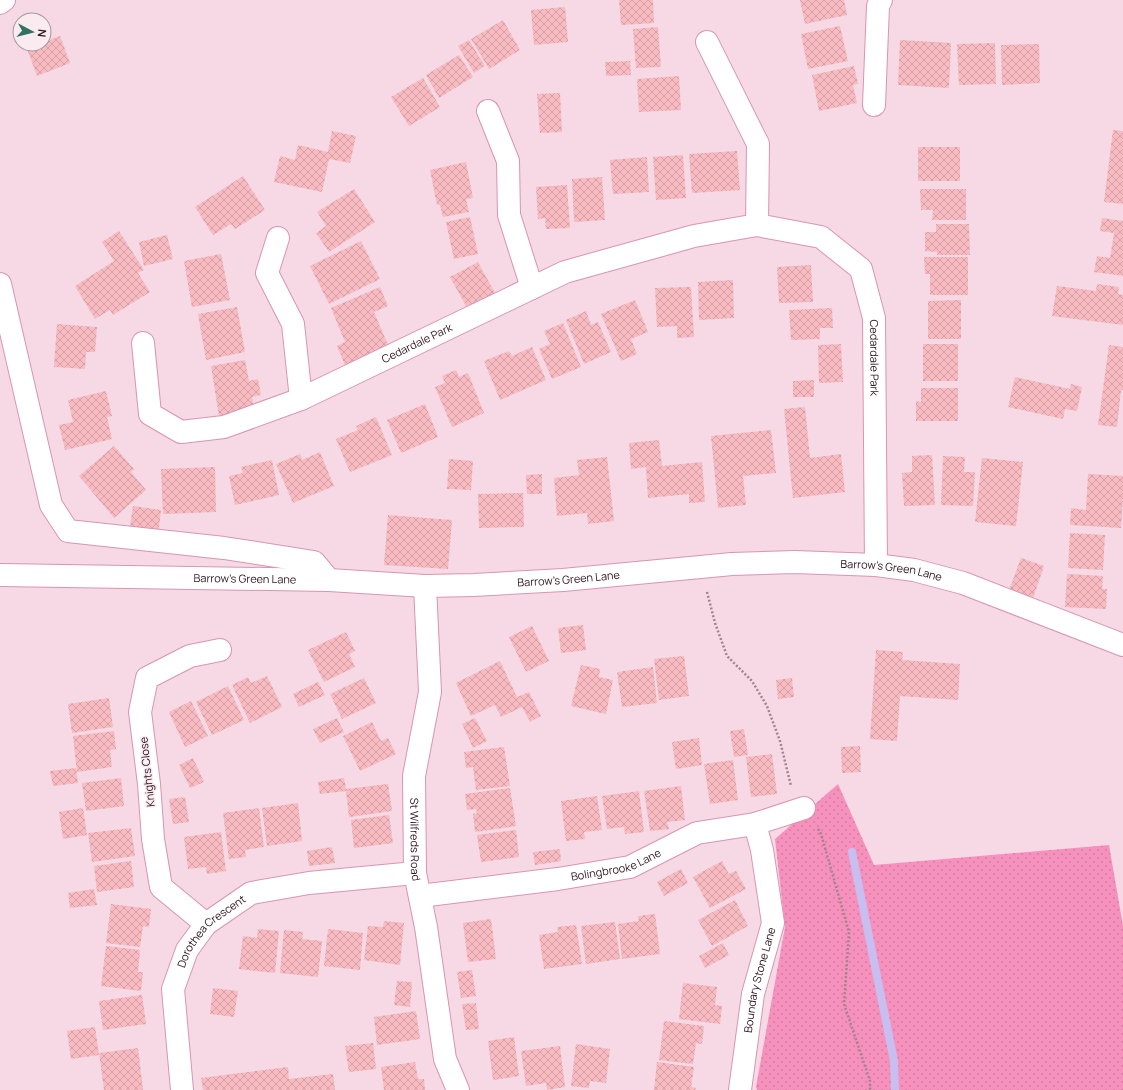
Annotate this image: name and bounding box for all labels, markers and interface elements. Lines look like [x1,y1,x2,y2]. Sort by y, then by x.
north arrow [12,12,52,52]
text: N [34,28,50,38]
street label: Cedardale Park [379,319,455,366]
street label: Cedardale Park [867,319,883,397]
street label: Barrow's Green Lane [840,556,944,584]
street label: Barrow's Green Lane [517,567,621,590]
street label: Barrow's Green Lane [193,570,297,587]
street label: Knights Close [135,736,158,808]
street label: St Wilfreds Road [407,798,424,882]
street label: Bolingbrooke Lane [570,844,664,884]
street label: Dorothea Crescent [173,891,248,970]
street label: Boundary Stone Lane [740,925,779,1034]

